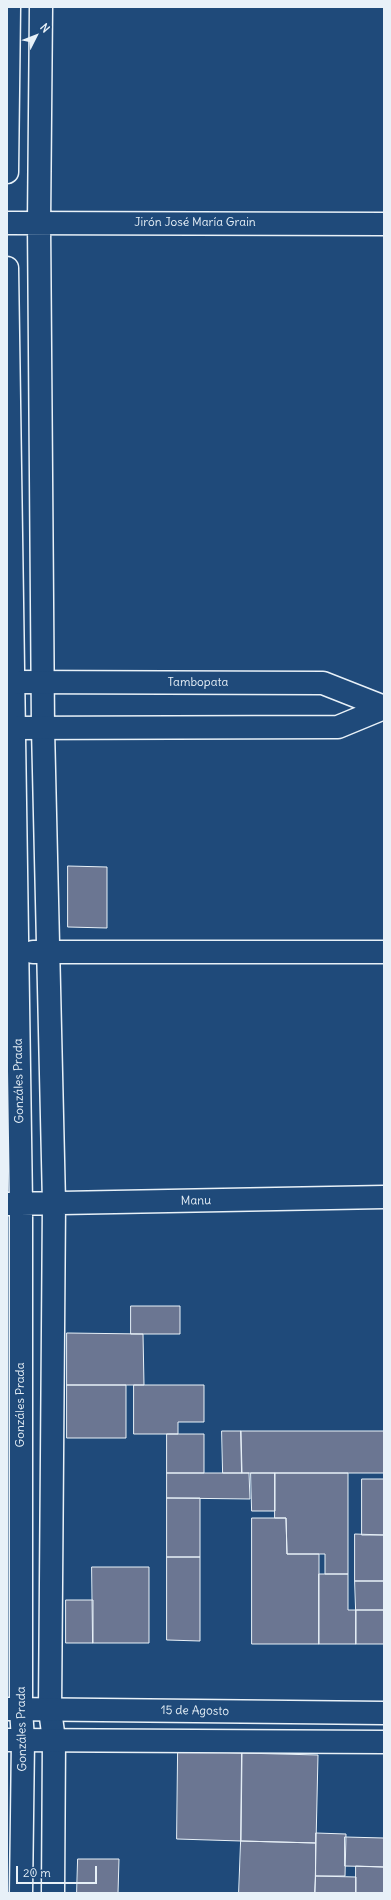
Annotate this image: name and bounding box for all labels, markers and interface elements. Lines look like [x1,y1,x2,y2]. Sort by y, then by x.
north arrow [16,16,56,56]
text: N [37,20,53,35]
street label: Jirón José María Grain [134,216,256,230]
street label: Tambopata [168,676,228,690]
street label: Gonzáles Prada [11,1038,27,1124]
street label: Manu [181,1194,211,1208]
street label: Gonzáles Prada [14,1362,28,1448]
street label: Gonzáles Prada [14,1686,30,1772]
street label: 15 de Agosto [161,1703,229,1719]
scale bar [18,1858,99,1884]
text: 20 m [23,1865,51,1880]

